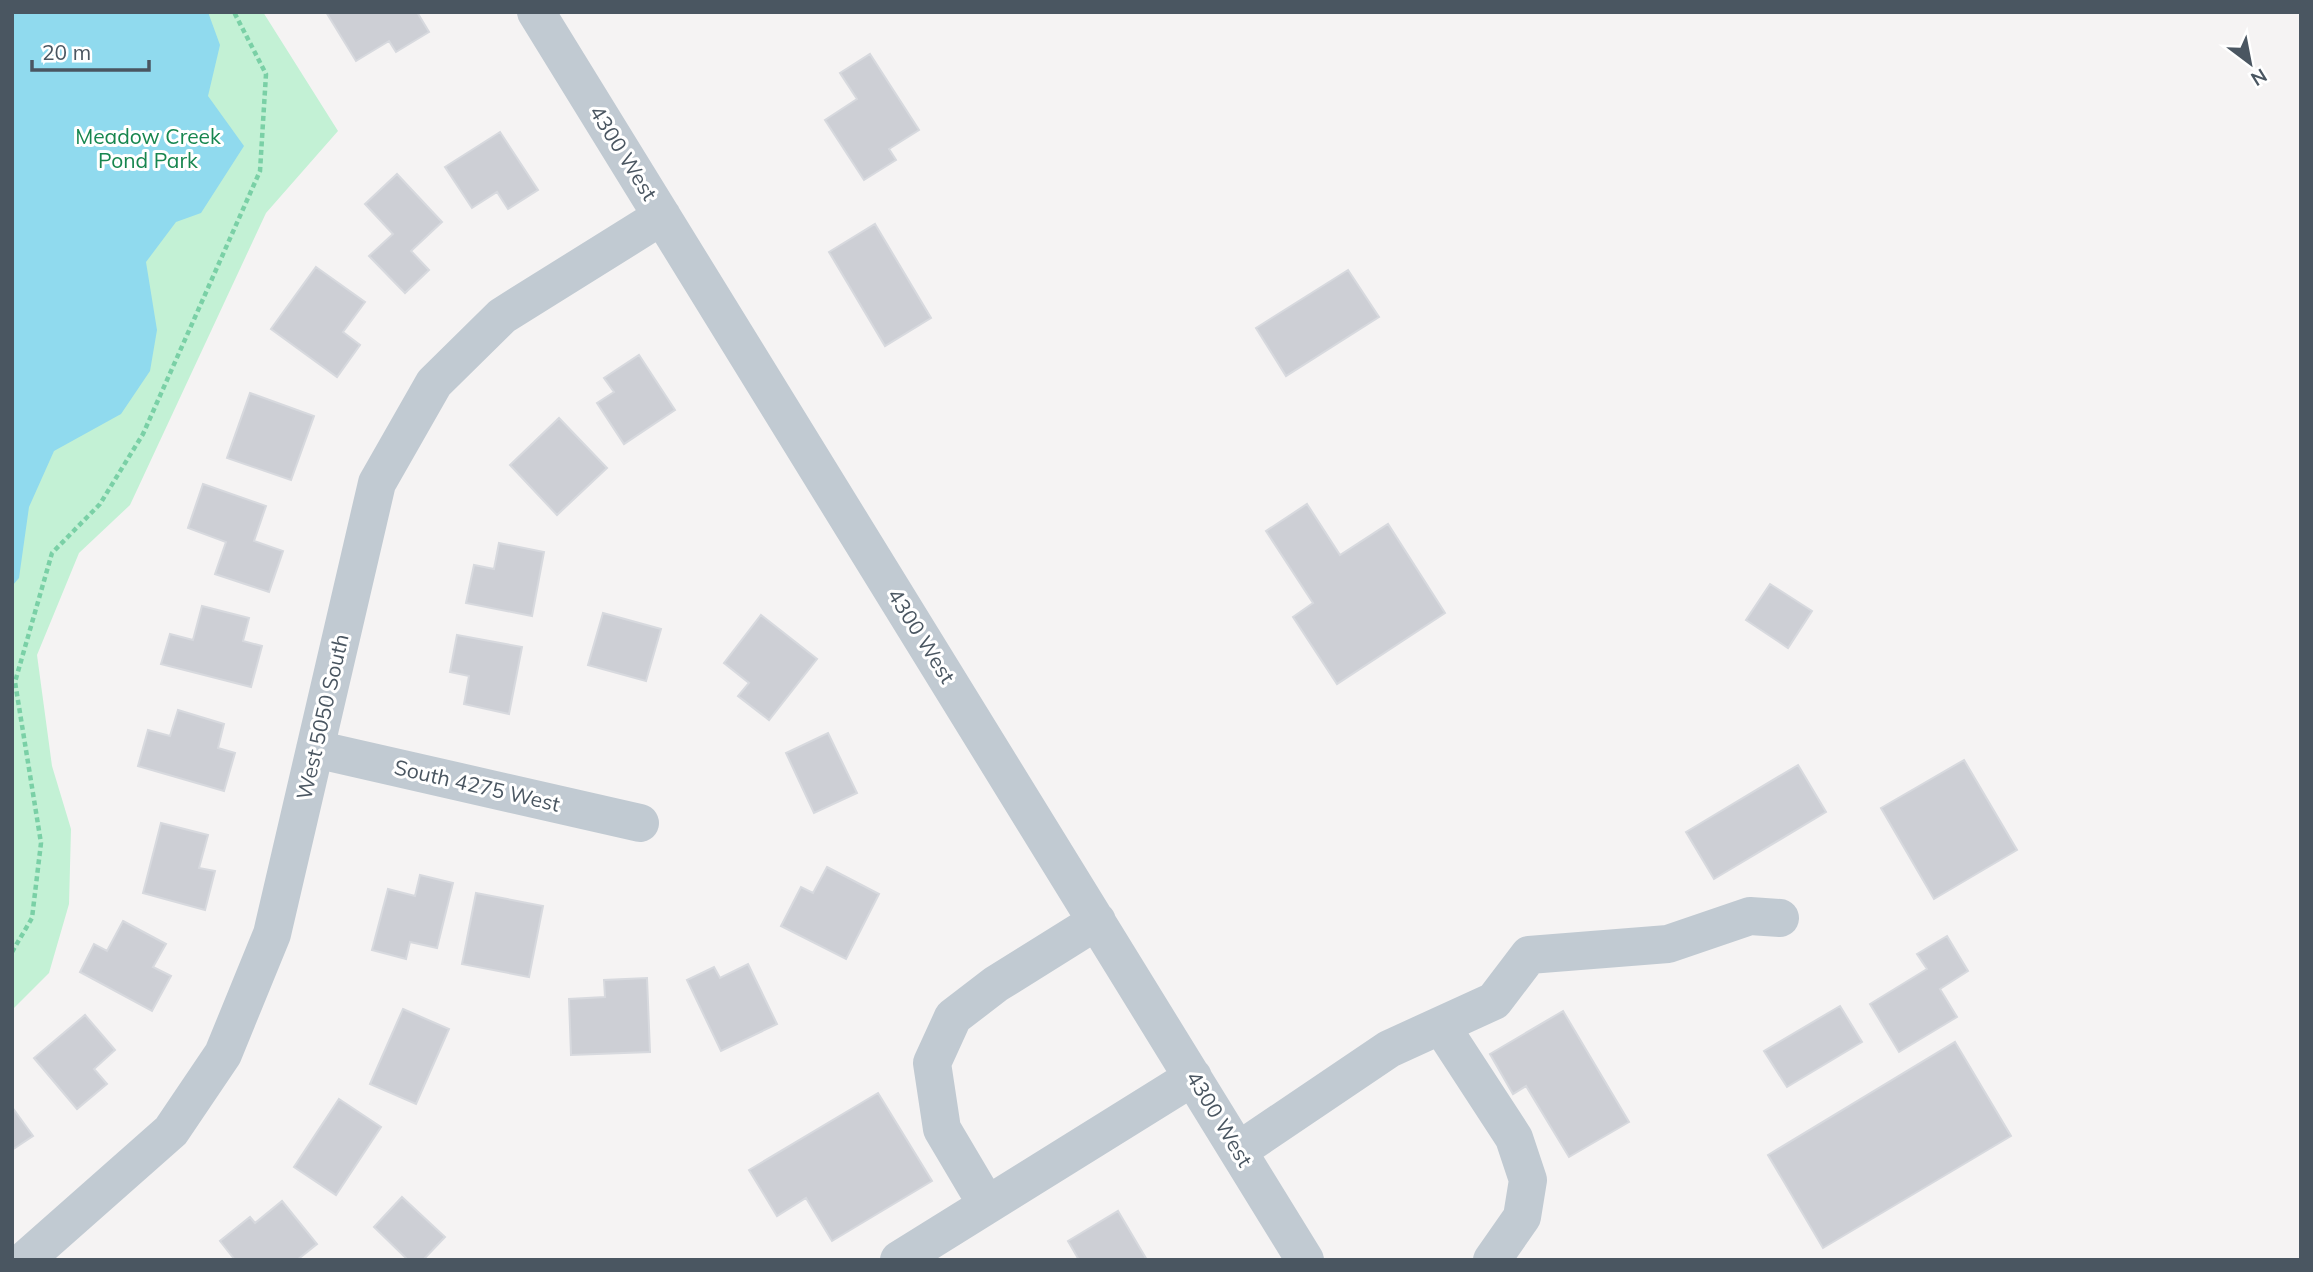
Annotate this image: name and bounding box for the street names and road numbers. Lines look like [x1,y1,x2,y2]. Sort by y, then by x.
street label: 4300 West [584,100,663,205]
street label: 4300 West [882,583,961,688]
street label: West 5050 South [290,631,354,802]
street label: South 4275 West [392,753,563,817]
street label: 4300 West [1181,1066,1259,1171]

